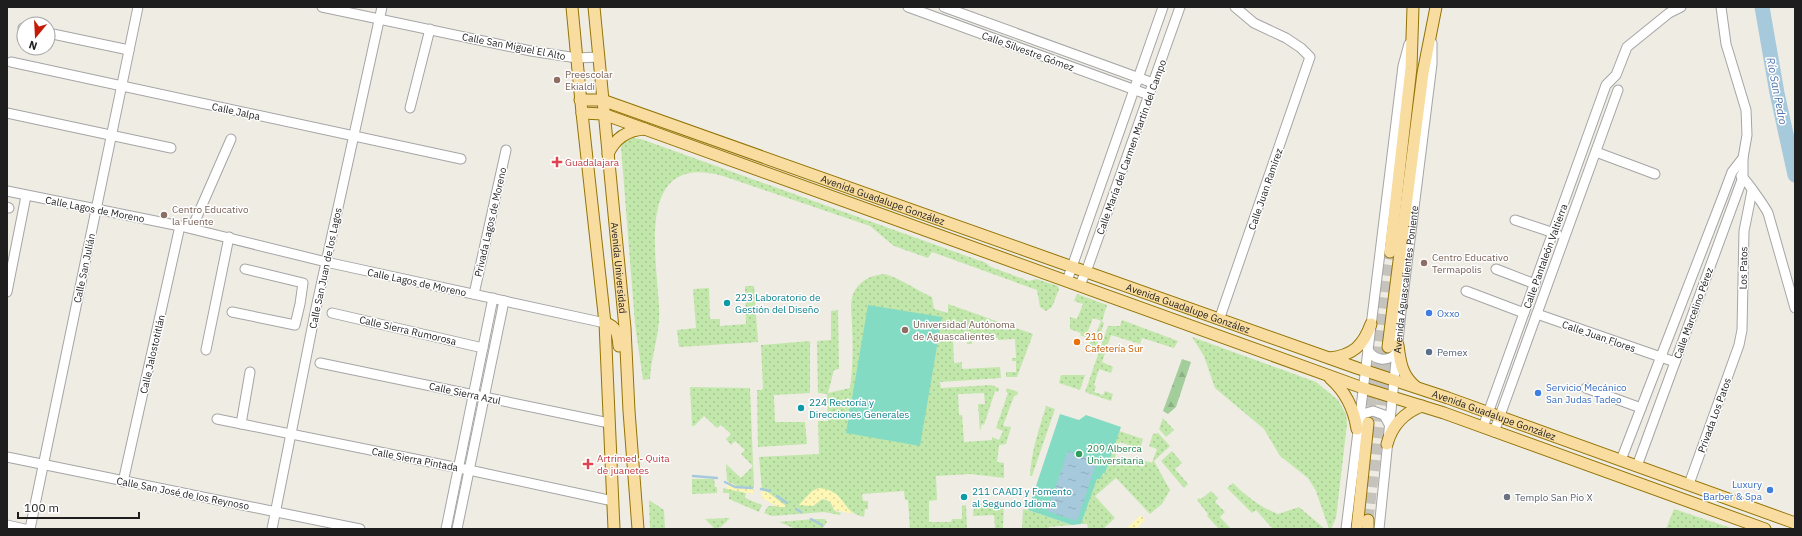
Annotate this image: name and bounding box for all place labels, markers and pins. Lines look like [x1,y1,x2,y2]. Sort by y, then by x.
place label: Preescolar Ekialdi [565,68,613,93]
marker: Preescolar Ekialdi [552,75,562,85]
place label: Guadalajara [565,156,620,169]
marker: Guadalajara [552,157,562,167]
place label: Centro Educativo la Fuente [172,203,249,228]
marker: Centro Educativo la Fuente [159,210,169,220]
place label: Centro Educativo Termapolis [1432,251,1509,276]
marker: Centro Educativo Termapolis [1419,258,1429,268]
place label: 223 Laboratorio de Gestión del Diseño [735,291,821,316]
marker: 223 Laboratorio de Gestión del Diseño [722,298,732,308]
place label: Oxxo [1437,307,1460,320]
marker: Oxxo [1424,308,1434,318]
place label: Universidad Autónoma de Aguascalientes [913,318,1016,343]
marker: Universidad Autónoma de Aguascalientes [900,325,910,335]
place label: 210 Cafetería Sur [1085,330,1144,355]
marker: 210 Cafetería Sur [1072,337,1082,347]
place label: Pemex [1437,346,1468,359]
marker: Pemex [1424,347,1434,357]
place label: Servicio Mecánico San Judas Tadeo [1546,381,1627,406]
marker: Servicio Mecánico San Judas Tadeo [1533,388,1543,398]
place label: 224 Rectoría y Direcciones Generales [809,396,910,421]
marker: 224 Rectoría y Direcciones Generales [796,403,806,413]
place label: 209 Alberca Universitaria [1087,442,1144,467]
marker: 209 Alberca Universitaria [1074,449,1084,459]
place label: Artrimed - Quita de juanetes [597,452,670,477]
marker: Artrimed - Quita de juanetes [582,458,594,470]
place label: Luxury Barber & Spa [1703,478,1763,503]
place label: 211 CAADI y Fomento al Segundo Idioma [972,485,1072,510]
marker: Luxury Barber & Spa [1765,485,1775,495]
place label: Templo San Pío X [1515,491,1593,504]
marker: 211 CAADI y Fomento al Segundo Idioma [959,492,969,502]
marker: Templo San Pío X [1502,492,1512,502]

